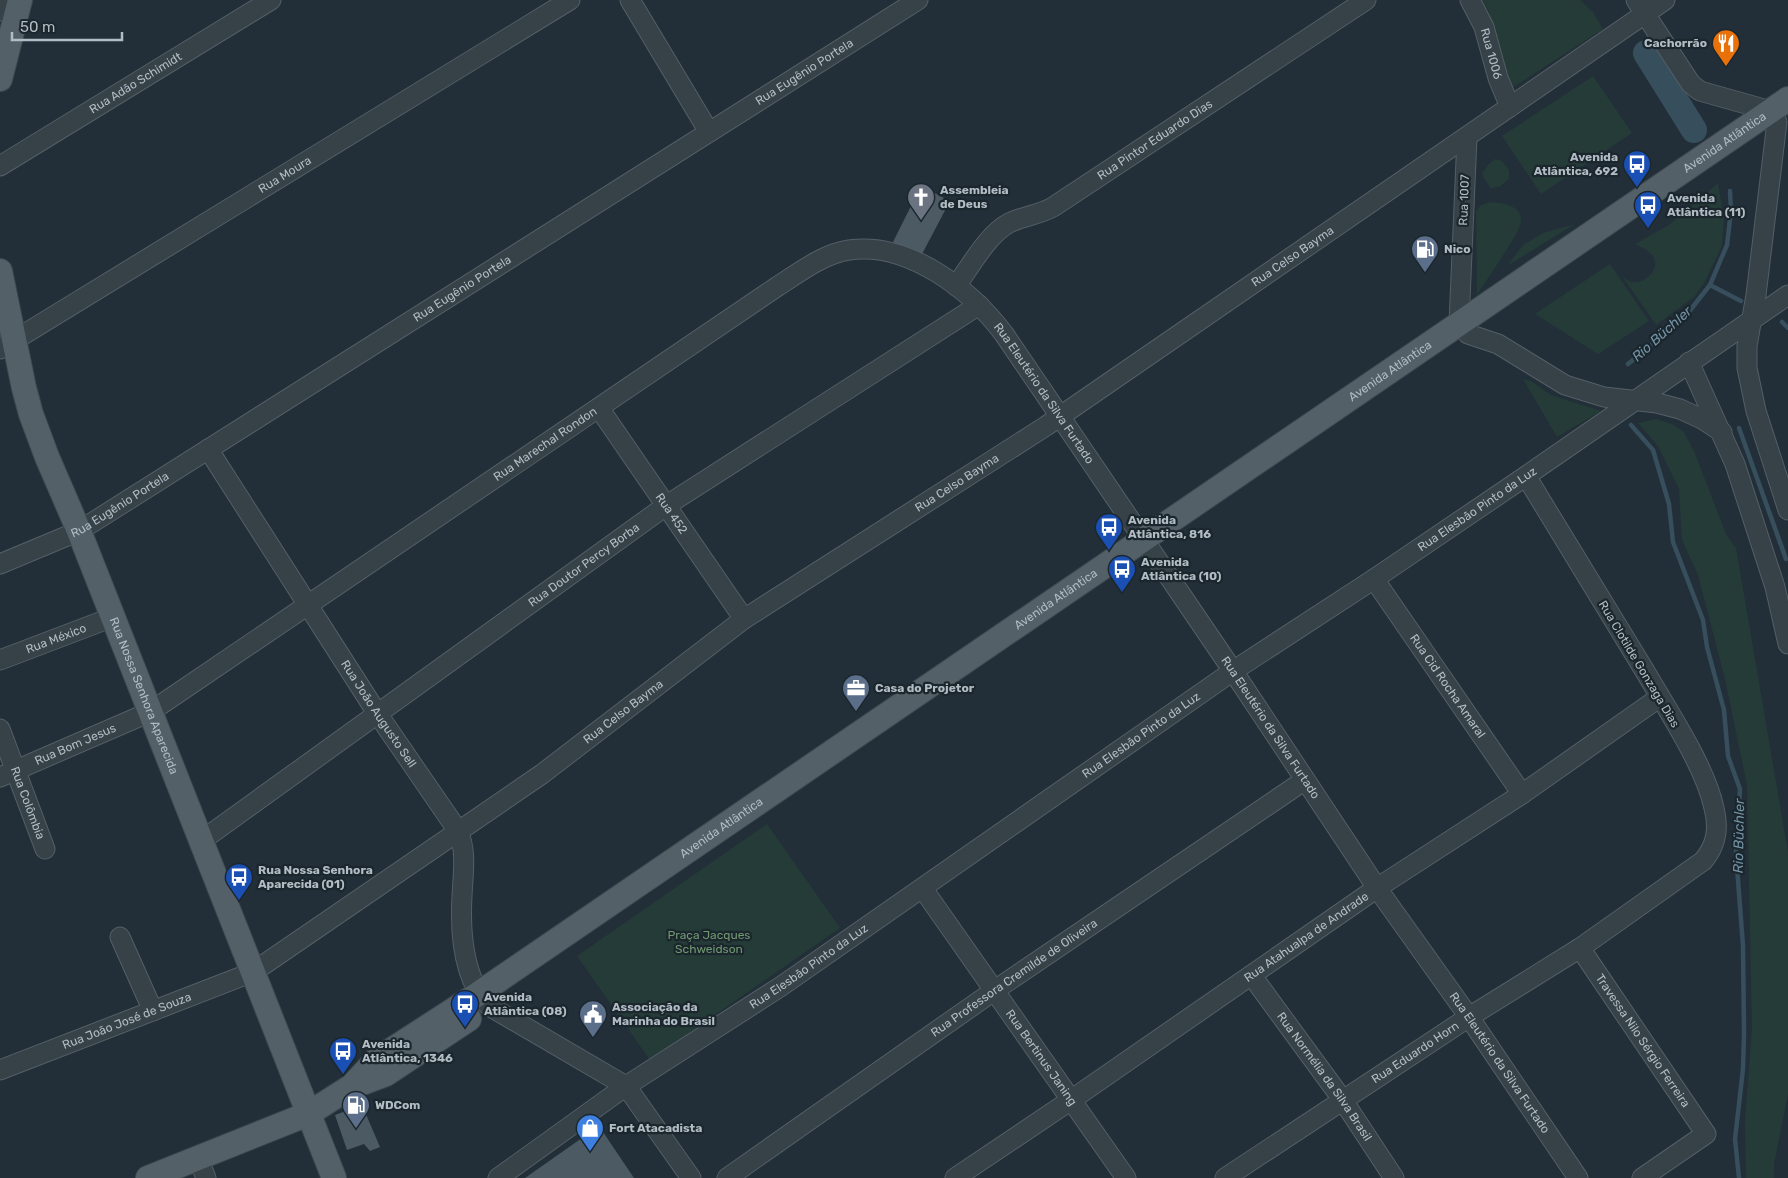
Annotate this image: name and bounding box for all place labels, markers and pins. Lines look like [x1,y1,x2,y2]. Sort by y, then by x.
restaurant icon: Cachorrão [1711,28,1741,67]
place label: Cachorrão [1644,36,1707,50]
bus stop icon: Avenida Atlântica, 692 [1622,149,1652,188]
place label: Avenida Atlântica, 692 [1534,150,1618,178]
church icon: Assembleia de Deus [906,182,936,221]
place label: Assembleia de Deus [940,183,1009,211]
bus stop icon: Avenida Atlântica (11) [1633,190,1663,229]
place label: Avenida Atlântica (11) [1667,191,1746,219]
fuel station icon: Nico [1410,234,1440,273]
place label: Nico [1444,242,1470,256]
bus stop icon: Avenida Atlântica, 816 [1094,512,1124,551]
place label: Avenida Atlântica, 816 [1128,513,1211,541]
bus stop icon: Avenida Atlântica (10) [1107,554,1137,593]
place label: Avenida Atlântica (10) [1141,555,1222,583]
office icon: Casa do Projetor [841,673,871,712]
place label: Casa do Projetor [875,681,975,695]
bus stop icon: Rua Nossa Senhora Aparecida (01) [224,862,254,901]
place label: Rua Nossa Senhora Aparecida (01) [258,863,373,891]
bus stop icon: Avenida Atlântica (08) [450,989,480,1028]
place label: Avenida Atlântica (08) [484,990,567,1018]
public building icon: Associação da Marinha do Brasil [578,999,608,1038]
place label: Associação da Marinha do Brasil [612,1000,715,1028]
bus stop icon: Avenida Atlântica, 1346 [328,1036,358,1075]
place label: Avenida Atlântica, 1346 [362,1037,453,1065]
fuel station icon: WDCom [341,1090,371,1129]
place label: WDCom [375,1098,420,1112]
shop icon: Fort Atacadista [575,1113,605,1152]
place label: Fort Atacadista [609,1121,702,1135]

